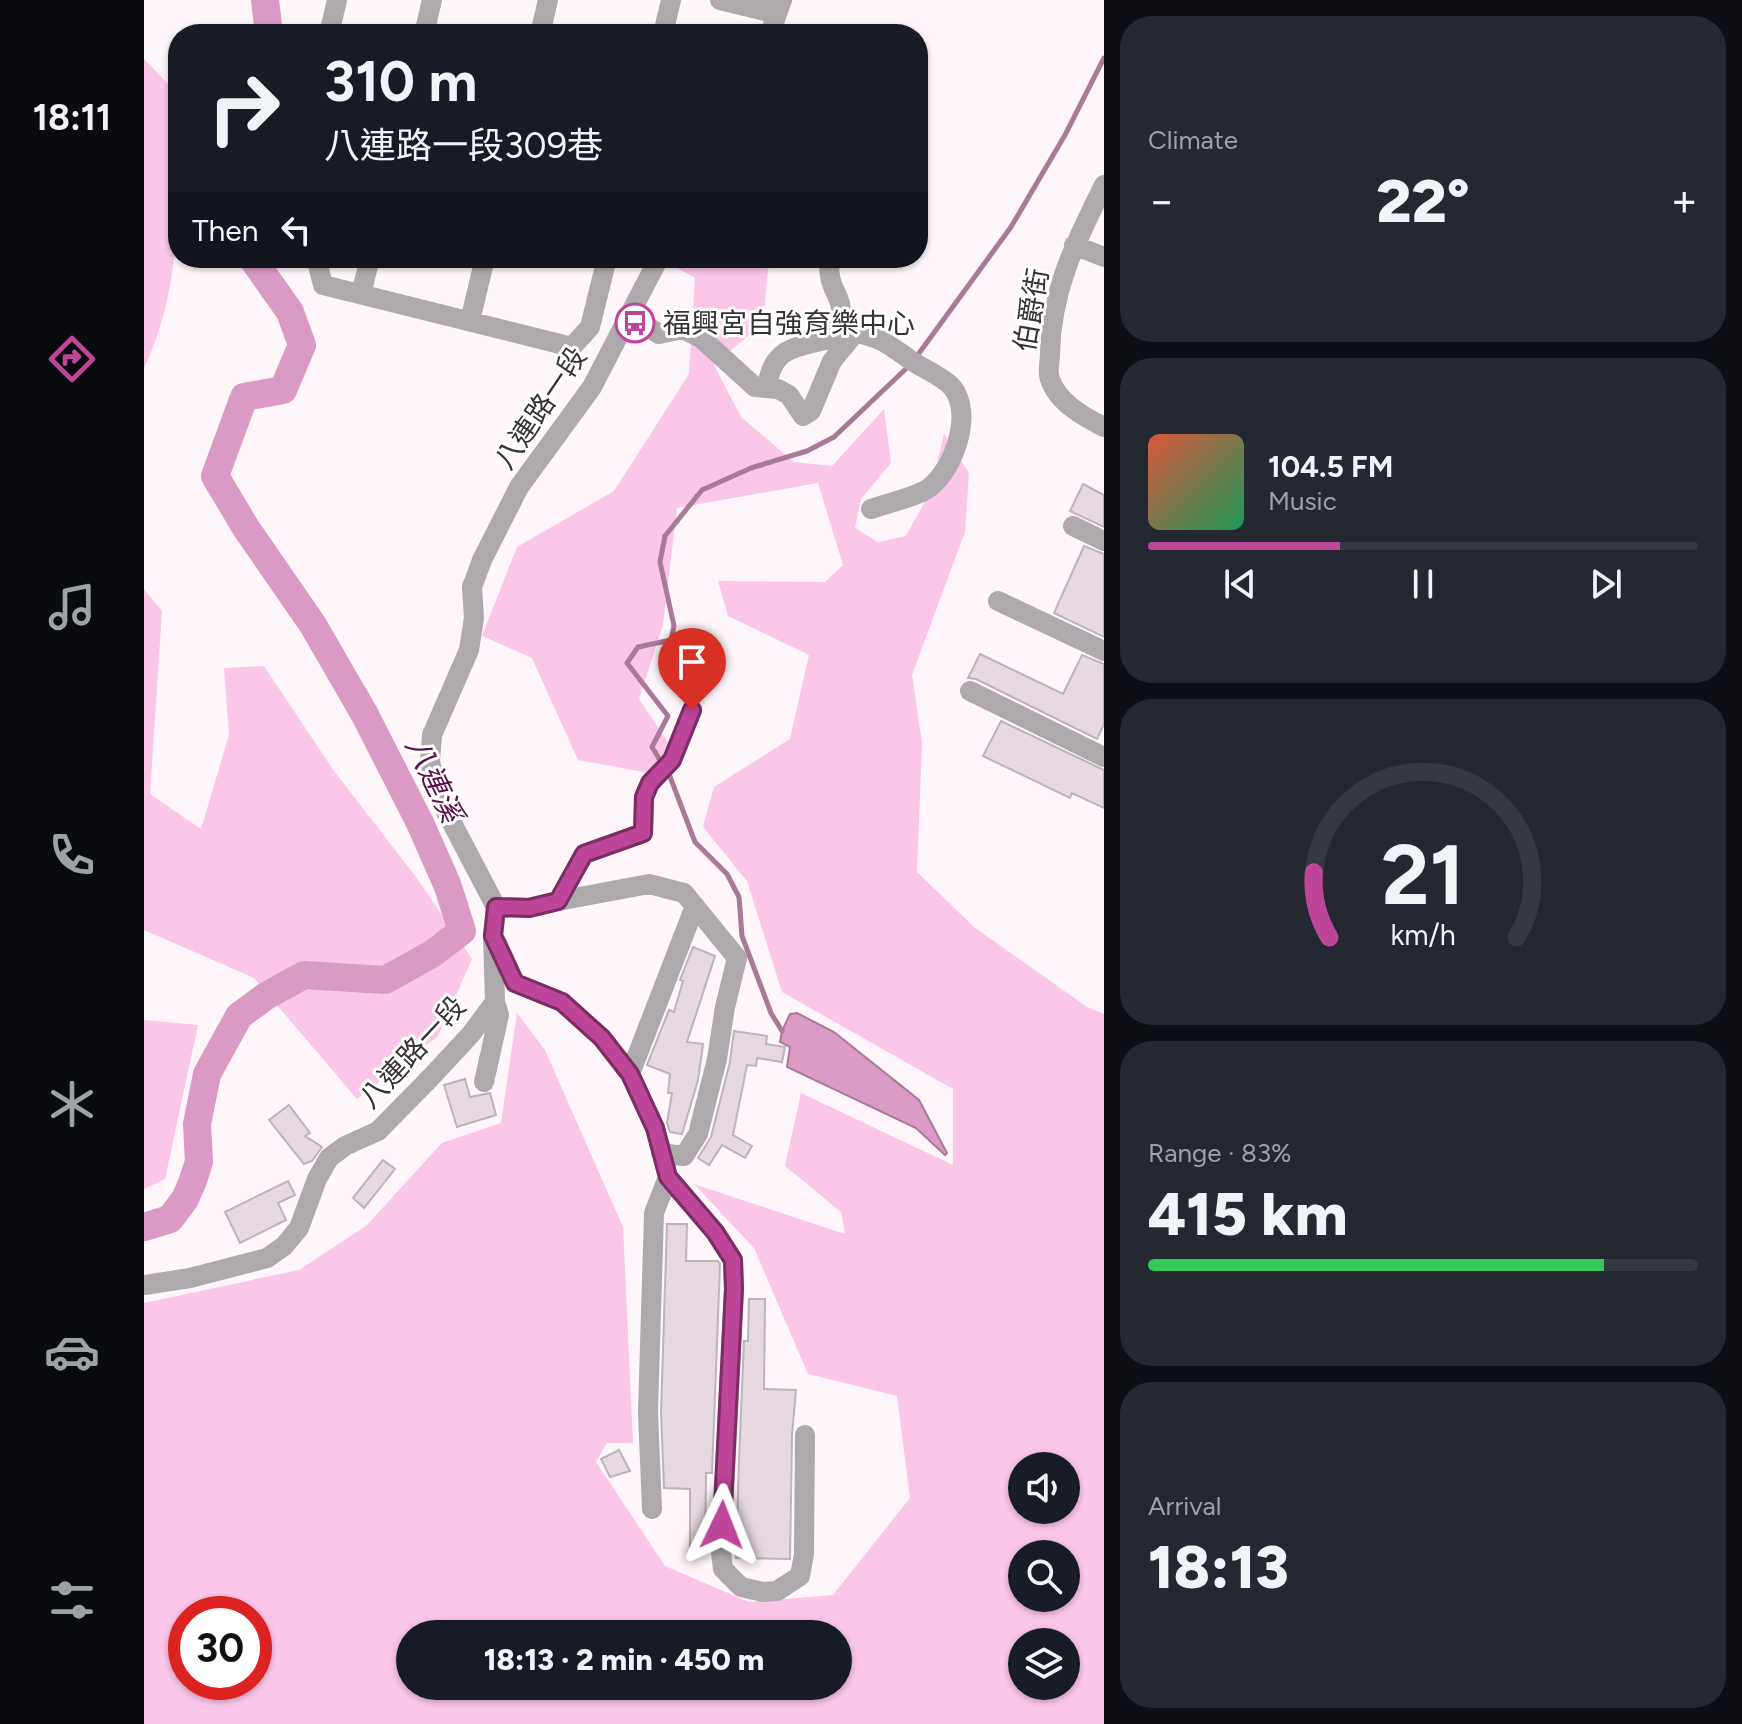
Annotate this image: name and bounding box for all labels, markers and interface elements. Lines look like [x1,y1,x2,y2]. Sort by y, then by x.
text: 310 m [324,48,477,115]
icon: right [192,56,296,160]
text: 18:11 [33,96,111,139]
text: 八連路一段309巷 [324,124,603,167]
text: Climate [1148,124,1238,156]
text: 22° [1376,165,1470,237]
text: − [1148,174,1175,227]
text: + [1671,174,1698,227]
icon: left [274,208,318,252]
text: Then [192,212,258,249]
street label: 伯爵街 [1007,266,1055,354]
bus stop icon: 福興宮自強育樂中心 [614,302,656,344]
place label: 福興宮自強育樂中心 [663,306,915,340]
icon: directions [44,331,100,387]
street label: 八連路一段 [487,340,593,476]
text: 104.5 FM [1268,448,1393,485]
text: Music [1268,485,1337,517]
icon: previous [1218,562,1262,606]
icon: pause [1401,562,1445,606]
icon: next [1584,562,1628,606]
icon: music [44,579,100,635]
pin [658,628,726,710]
icon: arrive [670,640,714,684]
water label: 八連溪 [398,731,473,832]
text: 21 [1381,825,1465,925]
icon: phone [44,827,100,883]
text: km/h [1390,918,1456,952]
street label: 八連路一段 [352,989,472,1115]
icon: climate [44,1076,100,1132]
text: Range · 83% [1148,1137,1292,1169]
text: 415 km [1148,1178,1348,1250]
icon: car [44,1324,100,1380]
map controls [1008,1452,1080,1700]
button: sound [1008,1452,1080,1524]
position arrow [680,1483,764,1567]
text: Arrival [1148,1490,1221,1522]
text: 18:13 [1148,1531,1289,1603]
button: search [1008,1540,1080,1612]
icon: filters [44,1572,100,1628]
speed limit sign: 30 [168,1596,272,1700]
button: layers [1008,1628,1080,1700]
text: 18:13 · 2 min · 450 m [484,1641,764,1678]

